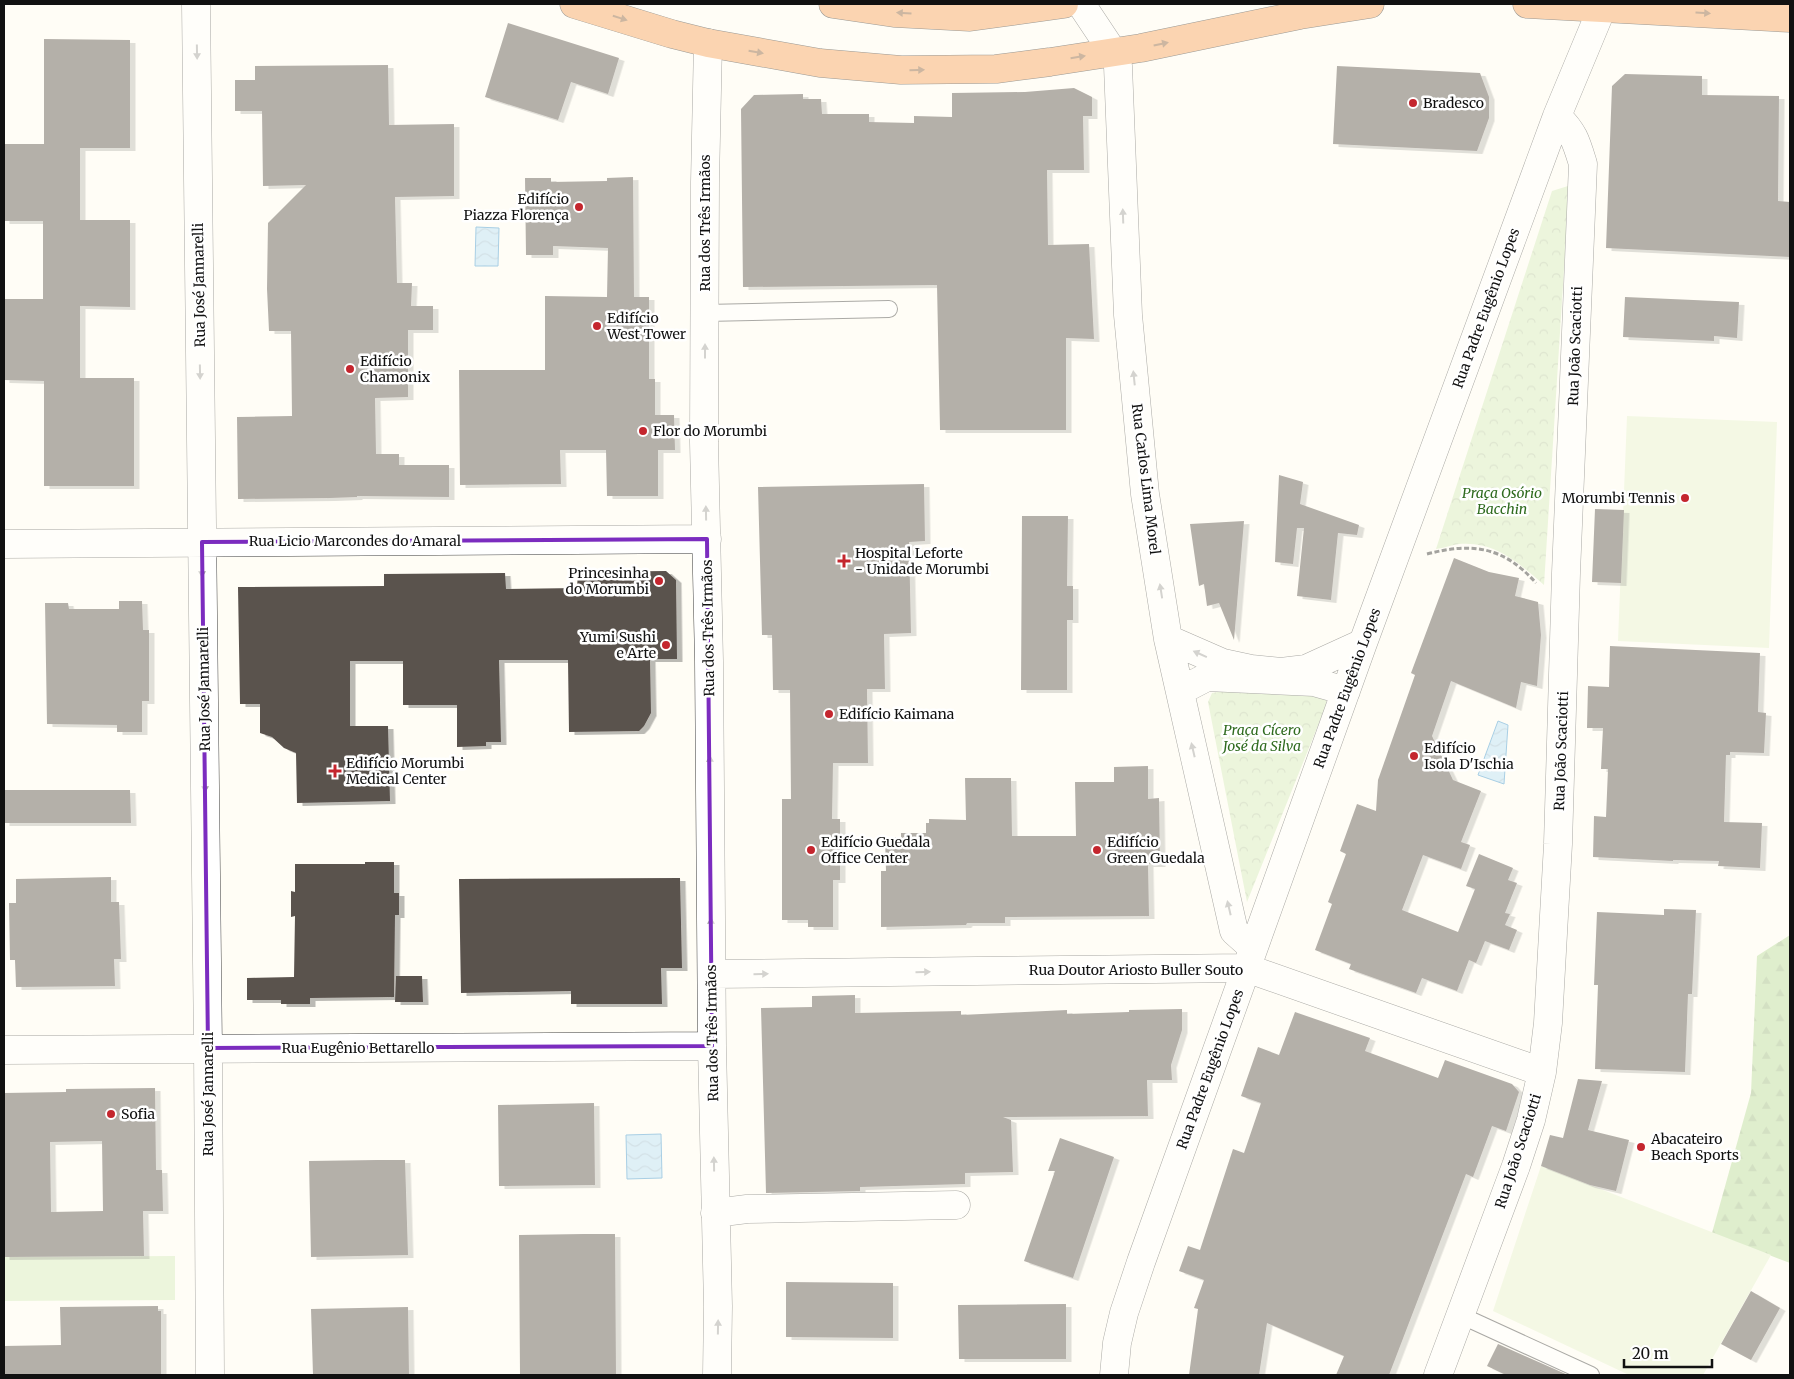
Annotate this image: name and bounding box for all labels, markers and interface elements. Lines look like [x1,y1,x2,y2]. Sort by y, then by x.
one-way arrow [896,9,912,17]
one-way arrow [1695,10,1711,18]
one-way arrow [613,15,628,23]
one-way arrow [1153,40,1168,48]
one-way arrow [193,45,201,61]
one-way arrow [748,48,764,56]
one-way arrow [1071,53,1087,61]
one-way arrow [909,66,925,74]
place label: Bradesco [1423,94,1484,112]
marker: Bradesco [1407,97,1419,109]
street label: Rua dos Três Irmãos [696,154,714,292]
place label: Edifício Piazza Florença [463,190,569,224]
marker: Edifício Piazza Florença [573,201,585,213]
one-way arrow [1119,207,1127,223]
street label: Rua José Jannarelli [189,222,209,347]
street label: Rua Padre Eugênio Lopes [1449,225,1523,390]
street label: Rua João Scaciotti [1564,285,1586,406]
place label: Edifício West Tower [606,309,686,343]
marker: Edifício West Tower [591,320,603,332]
one-way arrow [701,342,709,358]
place label: Edifício Chamonix [360,352,431,386]
marker: Edifício Chamonix [344,363,356,375]
one-way arrow [196,365,204,381]
one-way arrow [1130,369,1138,385]
street label: Rua Carlos Lima Morel [1128,403,1164,556]
place label: Flor do Morumbi [653,422,768,440]
marker: Flor do Morumbi [637,425,649,437]
park label: Praça Osório Bacchin [1462,484,1542,518]
place label: Morumbi Tennis [1562,489,1675,507]
marker: Morumbi Tennis [1679,492,1691,504]
one-way arrow [702,505,710,521]
street label: Rua Licio Marcondes do Amaral [249,532,462,550]
place label: Hospital Leforte - Unidade Morumbi [855,544,990,578]
marker: Hospital Leforte - Unidade Morumbi [837,554,851,568]
street label: Rua dos Três Irmãos [698,559,718,697]
one-way arrow [198,562,206,578]
place label: Princesinha do Morumbi [566,564,649,598]
marker: Princesinha do Morumbi [653,575,665,587]
one-way arrow [1156,583,1164,599]
street label: Rua Padre Eugênio Lopes [1310,605,1384,770]
street label: Rua José Jannarelli [194,626,214,751]
place label: Yumi Sushi e Arte [579,628,656,662]
marker: Yumi Sushi e Arte [660,639,672,651]
one-way arrow [1193,649,1207,657]
street label: Rua João Scaciotti [1550,690,1572,811]
place label: Edifício Kaimana [839,705,955,723]
marker: Edifício Kaimana [823,708,835,720]
park label: Praça Cícero José da Silva [1221,721,1301,755]
place label: Edifício Isola D'Ischia [1424,739,1514,773]
one-way arrow [1189,742,1197,757]
marker: Edifício Isola D'Ischia [1408,750,1420,762]
place label: Edifício Morumbi Medical Center [346,754,465,788]
one-way arrow [706,755,714,771]
marker: Edifício Morumbi Medical Center [328,764,342,778]
one-way arrow [201,777,209,793]
place label: Edifício Guedala Office Center [821,833,931,867]
place label: Edifício Green Guedala [1107,833,1205,867]
marker: Edifício Guedala Office Center [805,844,817,856]
marker: Edifício Green Guedala [1091,844,1103,856]
one-way arrow [1225,901,1233,916]
one-way arrow [707,917,715,933]
street label: Rua Doutor Ariosto Buller Souto [1029,961,1243,979]
street label: Rua dos Três Irmãos [702,964,722,1102]
one-way arrow [915,968,931,976]
one-way arrow [753,970,769,978]
street label: Rua Padre Eugênio Lopes [1173,986,1247,1151]
street label: Rua José Jannarelli [199,1031,217,1156]
street label: Rua Eugênio Bettarello [281,1039,435,1057]
street label: Rua João Scaciotti [1491,1091,1545,1211]
place label: Sofia [121,1105,156,1123]
marker: Sofia [105,1108,117,1120]
place label: Abacateiro Beach Sports [1650,1130,1739,1164]
marker: Abacateiro Beach Sports [1635,1141,1647,1153]
one-way arrow [710,1156,718,1172]
one-way arrow [714,1318,722,1334]
scale bar [1624,1336,1712,1368]
text: 20 m [1632,1344,1669,1363]

